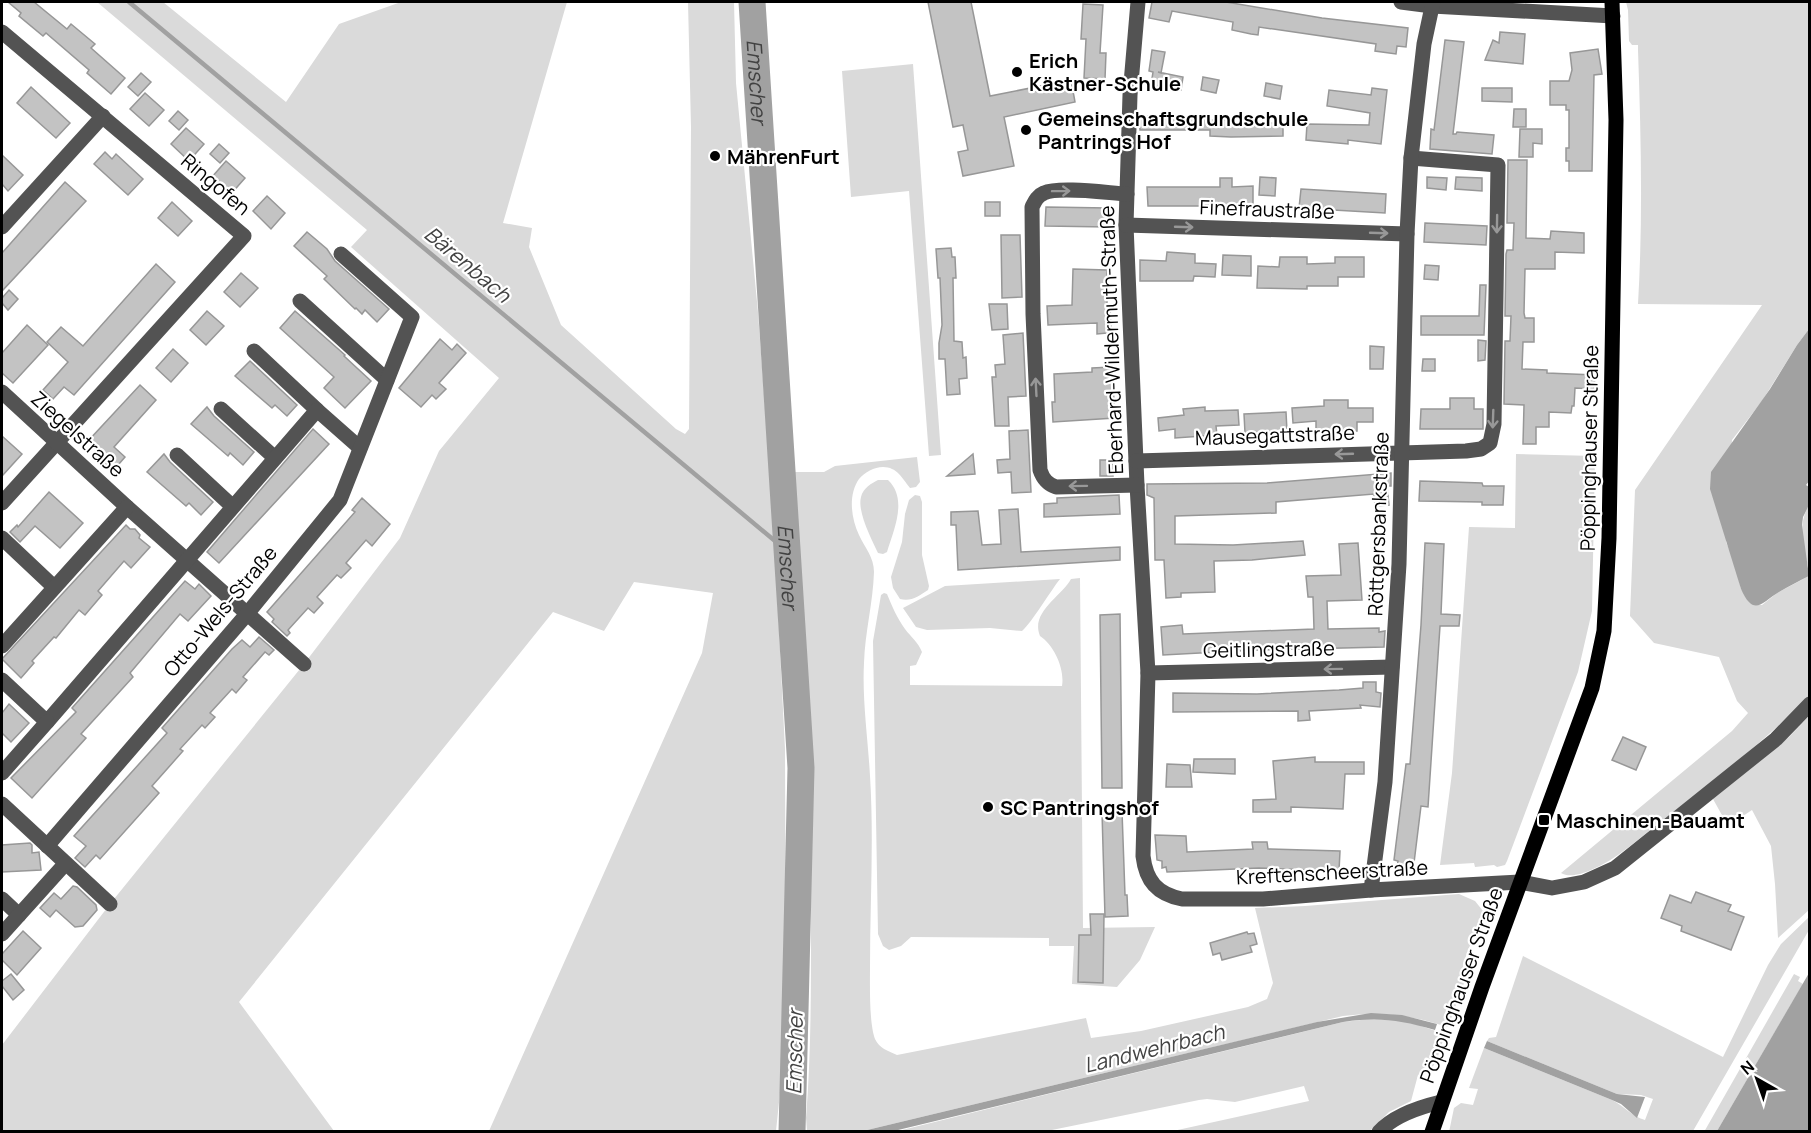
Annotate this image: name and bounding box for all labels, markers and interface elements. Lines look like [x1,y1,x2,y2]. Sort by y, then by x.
water label: Emscher [740,39,774,127]
place label: Erich Kästner-Schule [1029,47,1181,97]
marker: Erich Kästner-Schule [1010,65,1024,79]
place label: Gemeinschaftsgrundschule Pantrings Hof [1038,105,1308,155]
marker: Gemeinschaftsgrundschule Pantrings Hof [1019,123,1033,137]
place label: MährenFurt [727,143,840,170]
street label: Ringofen [176,147,256,221]
marker: MährenFurt [708,149,722,163]
one-way arrow [1050,186,1070,197]
street label: Finefraustraße [1199,193,1335,225]
street label: Eberhard-Wildermuth-Straße [1093,205,1129,475]
one-way arrow [1491,213,1503,233]
water label: Bärenbach [419,220,518,309]
one-way arrow [1174,221,1194,232]
one-way arrow [1369,228,1389,239]
street label: Pöppinghauser Straße [1574,345,1604,551]
one-way arrow [1031,377,1042,397]
street label: Ziegelstraße [26,385,130,483]
one-way arrow [1488,408,1499,428]
street label: Mausegattstraße [1195,419,1355,451]
street label: Röttgersbankstraße [1361,431,1395,617]
one-way arrow [1334,448,1354,460]
one-way arrow [1069,481,1089,492]
water label: Emscher [771,524,805,612]
street label: Otto-Wels-Straße [157,540,283,682]
street label: Geitlingstraße [1203,634,1335,664]
one-way arrow [1324,663,1344,674]
place label: SC Pantringshof [1000,794,1159,821]
marker: SC Pantringshof [981,800,995,814]
place label: Maschinen-Bauamt [1556,807,1745,834]
marker: Maschinen-Bauamt [1537,813,1551,827]
street label: Kreftenscheerstraße [1235,853,1429,891]
street label: Pöppinghauser Straße [1413,884,1509,1086]
water label: Emscher [779,1007,809,1095]
water label: Landwehrbach [1081,1017,1228,1079]
north arrow [1727,1049,1787,1109]
text: N [1736,1055,1759,1080]

